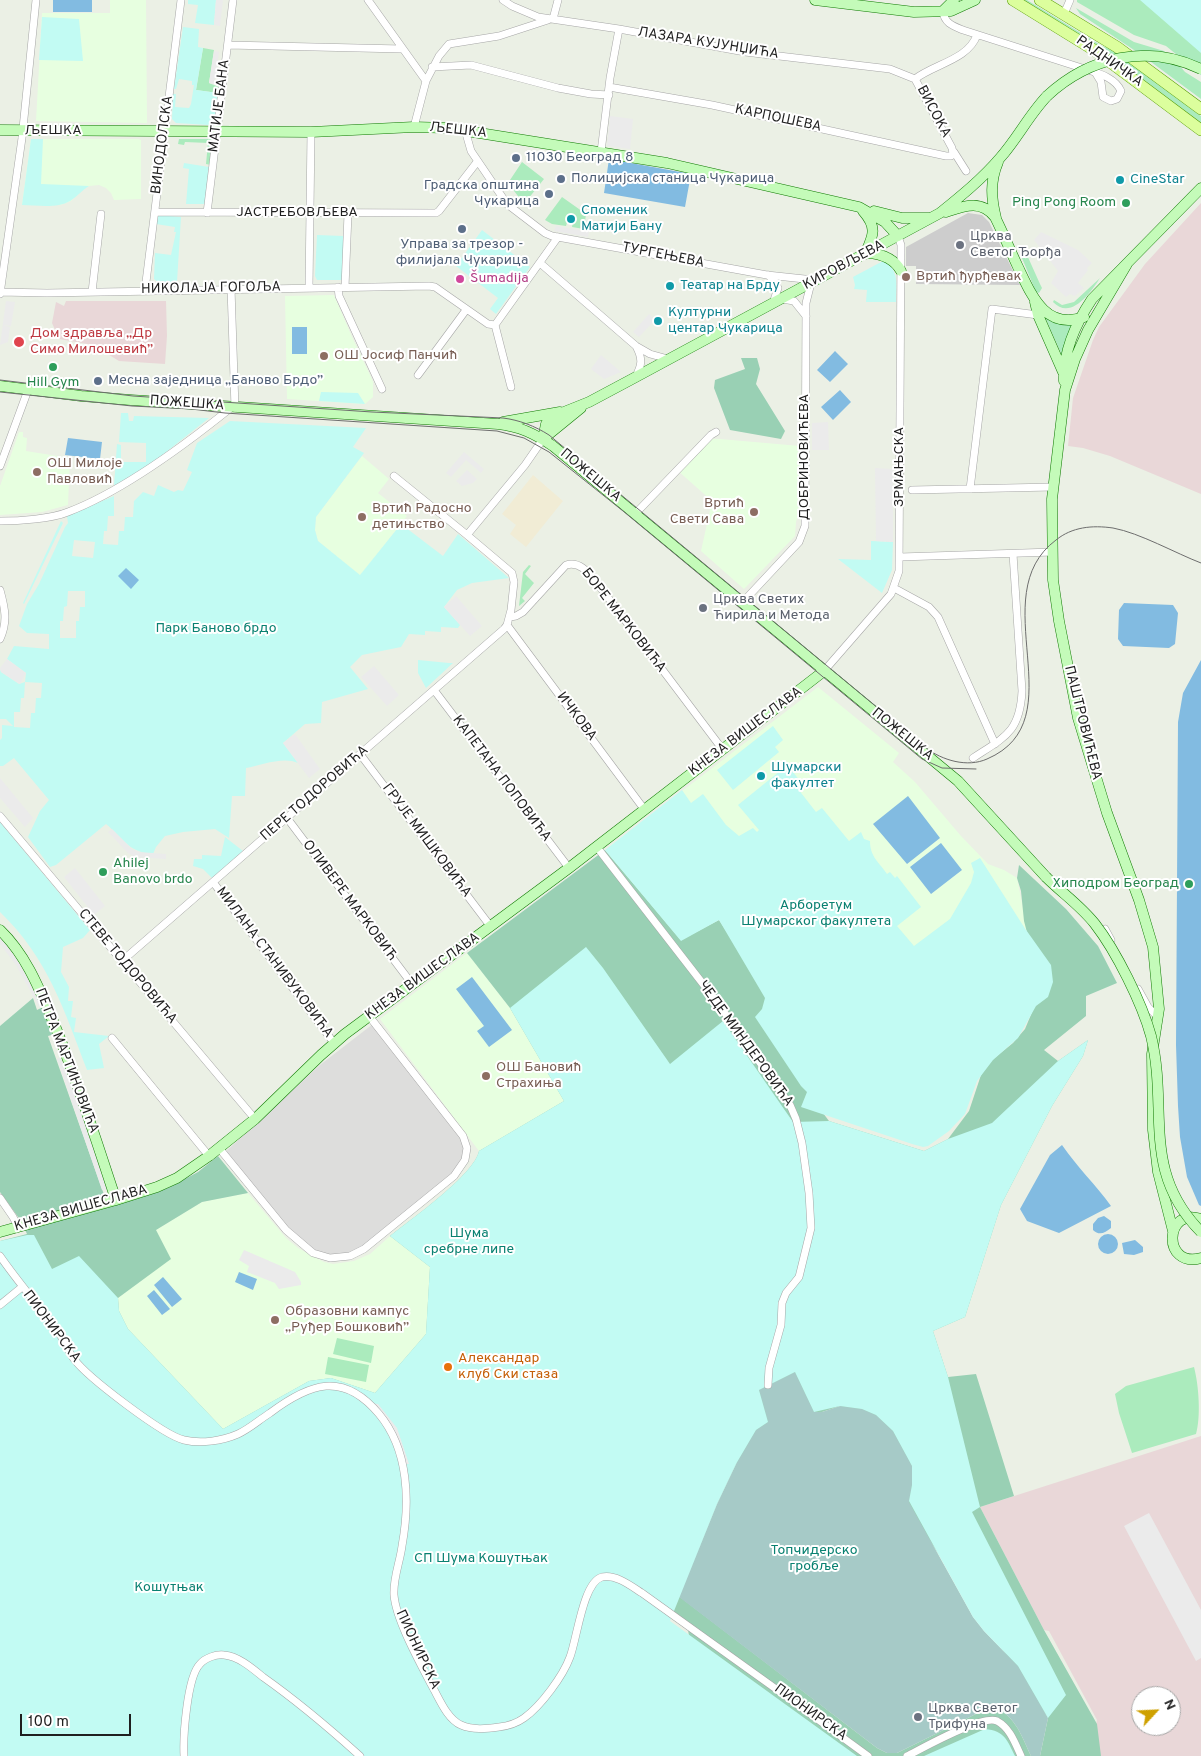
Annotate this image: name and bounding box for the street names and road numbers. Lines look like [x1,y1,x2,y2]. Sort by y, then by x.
street label: ЛАЗАРА КУЈУНЏИЋА [636,25,780,63]
street label: РАДНИЧКА [1072,33,1146,91]
street label: МАТИЈЕ БАНА [206,59,234,153]
street label: ВИСОКА [912,83,954,141]
street label: ВИНОДОЛСКА [149,95,177,195]
street label: КАРПОШЕВА [733,102,823,136]
street label: ЉЕШКА [428,120,488,142]
street label: ЉЕШКА [24,123,82,139]
street label: ЈАСТРЕБОВЉЕВА [236,205,358,221]
street label: КИРОВЉЕВА [800,238,888,294]
street label: ТУРГЕЊЕВА [620,240,706,272]
street label: НИКОЛАЈА ГОГОЉА [141,279,281,299]
street label: ПОЖЕШКА [149,393,225,415]
street label: ДОБРИНОВИЋЕВА [797,394,813,520]
street label: ЗРМАЊСКА [892,427,908,507]
street label: ПОЖЕШКА [556,446,624,506]
street label: БОРЕ МАРКОВИЋА [577,565,669,677]
street label: ПАШТРОВИЋЕВА [1060,664,1104,782]
street label: КНЕЗА ВИШЕСЛАВА [686,684,806,780]
street label: ИЧКОВА [552,689,600,745]
street label: ПОЖЕШКА [868,705,936,765]
street label: КАПЕТАНА ПОПОВИЋА [448,712,554,846]
street label: ПЕРЕ ТОДОРОВИЋА [258,743,372,845]
street label: ГРУЈЕ МИШКОВИЋА [378,781,474,901]
street label: ОЛИВЕРЕ МАРКОВИЋ [298,837,400,965]
street label: МИЛАНА СТАНИВУКОВИЋА [212,884,336,1042]
street label: СТЕВЕ ТОДОРОВИЋА [74,906,180,1028]
street label: КНЕЗА ВИШЕСЛАВА [362,930,484,1024]
street label: ЧЕДЕ МИНДЕРОВИЋА [694,978,796,1110]
street label: ПЕТРА МАРТИНОВИЋА [31,986,101,1136]
street label: КНЕЗА ВИШЕСЛАВА [13,1182,149,1236]
street label: ПИОНИРСКА [18,1288,84,1366]
street label: ПИОНИРСКА [391,1608,443,1692]
street label: ПИОНИРСКА [770,1681,850,1745]

